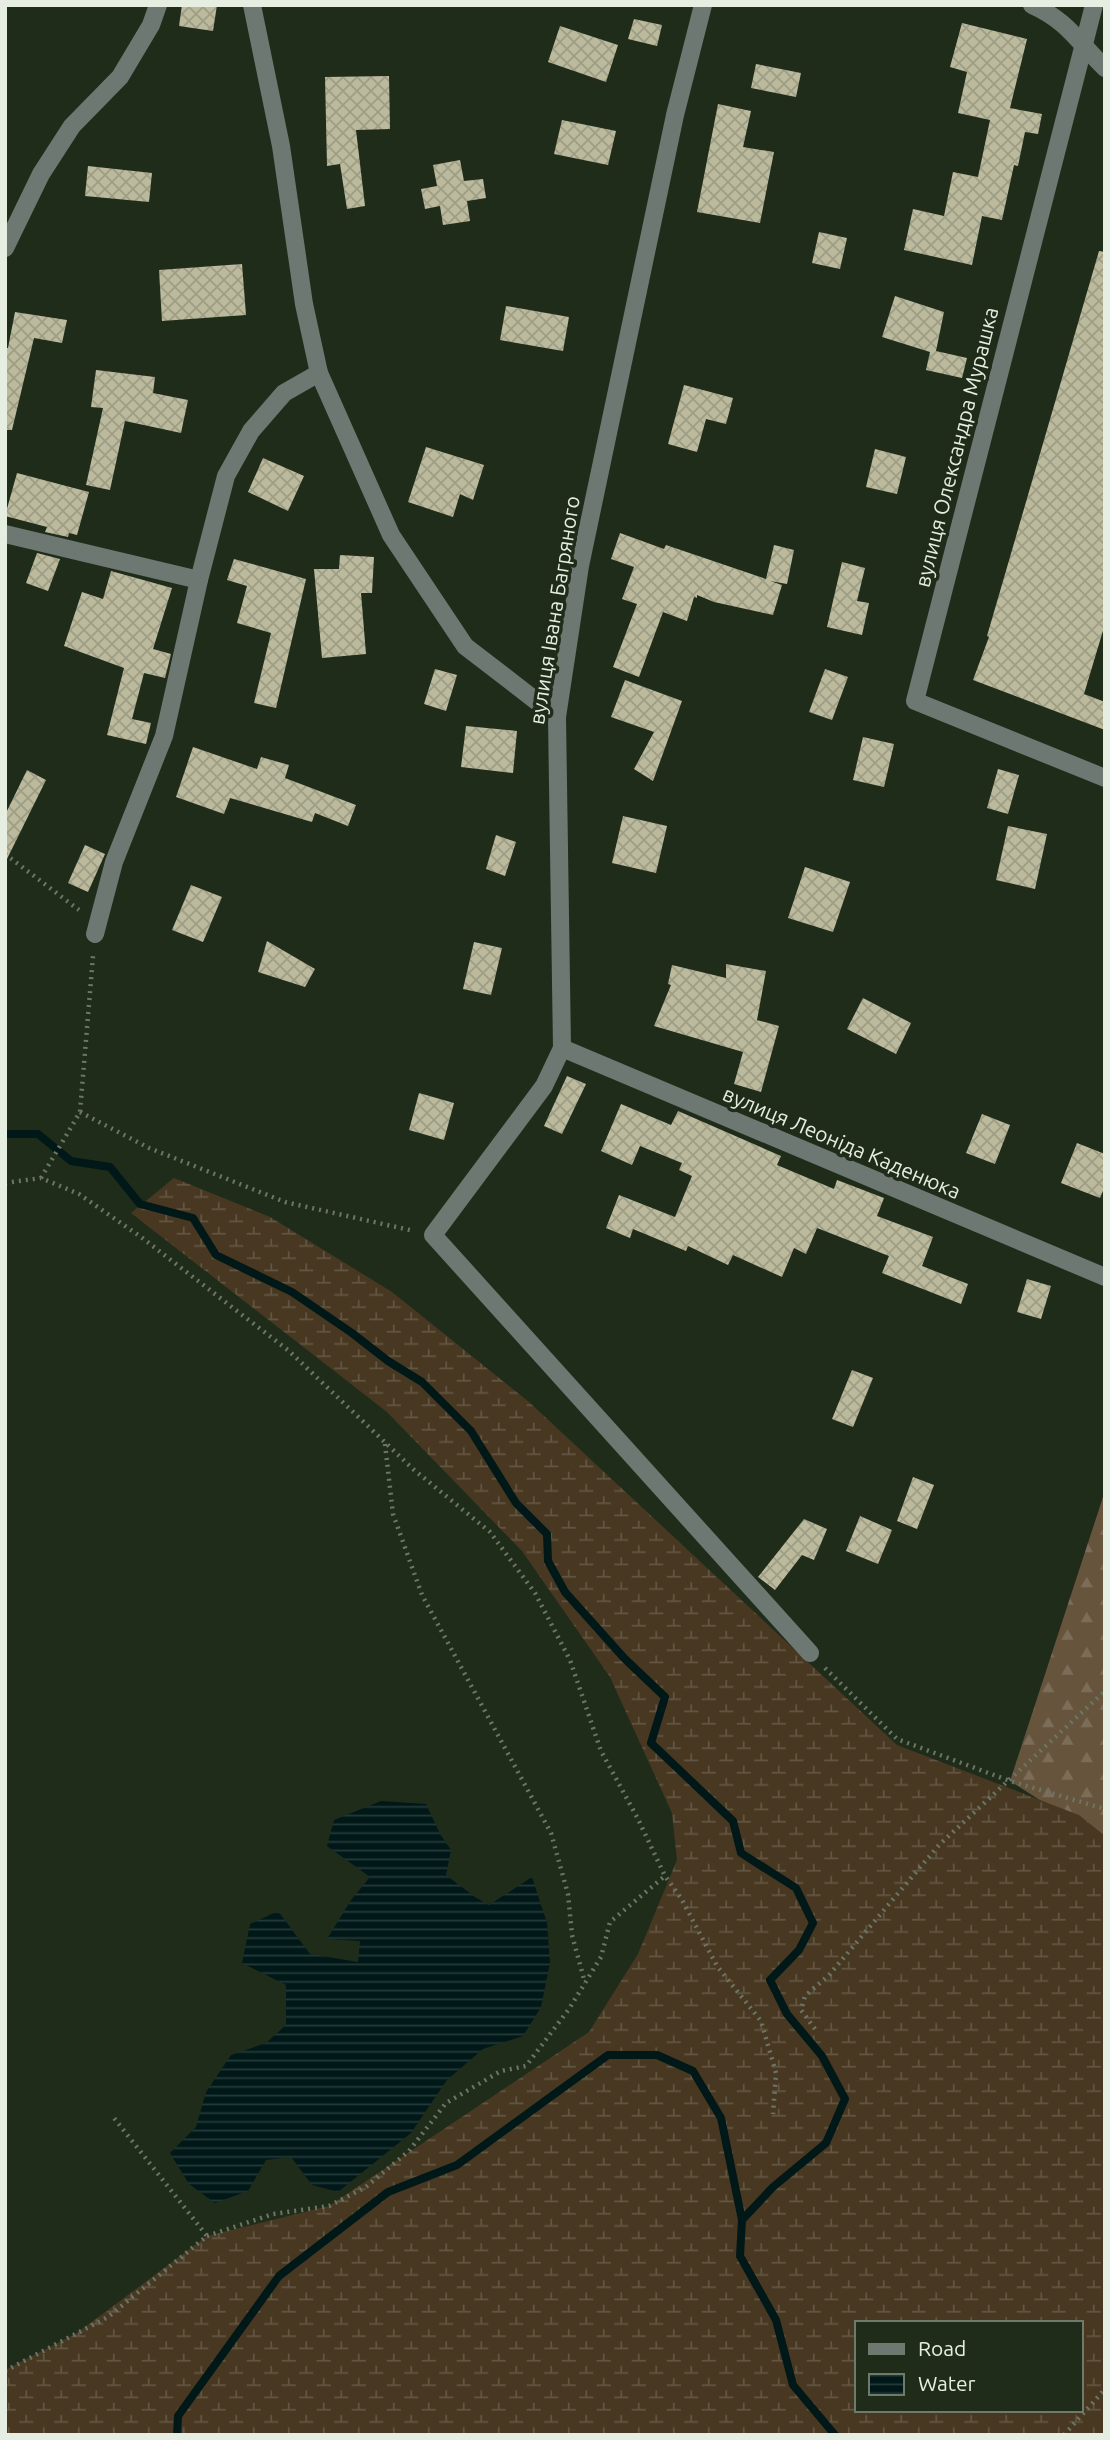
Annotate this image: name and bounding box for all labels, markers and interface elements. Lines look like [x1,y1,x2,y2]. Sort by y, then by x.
street label: вулиця Олександра Мурашка [910,304,1002,590]
street label: вулиця Івана Багряного [524,494,584,726]
street label: вулиця Леоніда Каденюка [719,1081,965,1203]
legend [855,2321,1082,2412]
text: Road [918,2336,966,2360]
text: Water [918,2371,976,2395]

